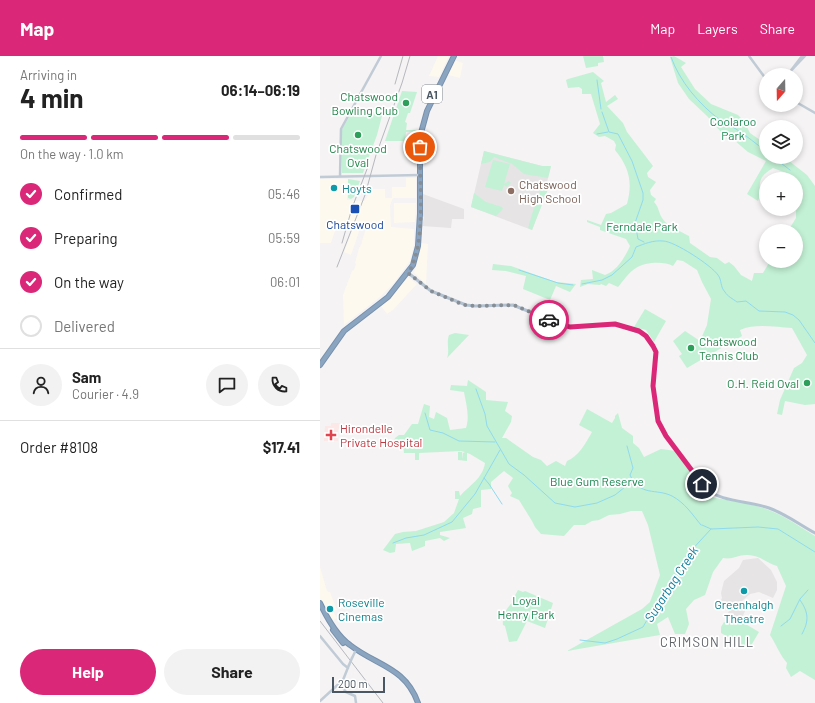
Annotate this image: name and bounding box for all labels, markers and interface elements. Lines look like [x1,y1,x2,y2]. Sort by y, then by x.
text: Map [20,17,54,40]
text: Map [650,20,675,37]
text: Layers [697,20,738,37]
text: Share [760,20,795,37]
text: Arriving in [20,67,77,83]
north arrow [759,68,803,112]
map controls [759,68,803,268]
text: 06:14–06:19 [221,81,300,99]
text: 4 min [20,82,84,113]
road number: A1 [422,85,442,103]
place label: Chatswood Bowling Club [331,89,398,117]
marker: Chatswood Bowling Club [401,98,411,108]
park label: Coolaroo Park [710,114,756,142]
button: layers [759,120,803,164]
marker: Chatswood Oval [353,130,363,140]
pin [403,130,437,164]
icon: bag [409,136,431,158]
place label: Chatswood Oval [329,141,387,169]
text: On the way · 1.0 km [20,146,124,162]
button: + [759,172,803,216]
place label: Chatswood High School [519,177,581,205]
place label: Hoyts [342,181,372,195]
icon: check [20,183,42,205]
marker: Hoyts [329,183,339,193]
text: Confirmed [54,185,122,203]
text: 05:46 [268,186,300,202]
marker: Chatswood High School [506,186,516,196]
marker: Chatswood [349,203,361,215]
place label: Chatswood [326,217,384,231]
park label: Ferndale Park [606,219,678,233]
button: − [759,224,803,268]
icon: check [20,227,42,249]
text: Preparing [54,229,118,247]
text: 05:59 [268,230,300,246]
icon: check [20,271,42,293]
text: On the way [54,273,124,291]
text: 06:01 [270,274,300,290]
courier [529,300,569,340]
icon: car [538,309,560,331]
text: Delivered [54,317,115,335]
place label: Chatswood Tennis Club [699,334,759,362]
marker: Chatswood Tennis Club [686,343,696,353]
button: person [20,364,62,406]
button: chat [206,364,248,406]
button: phone [258,364,300,406]
text: Sam [72,368,101,386]
place label: O.H. Reid Oval [727,376,799,390]
marker: O.H. Reid Oval [802,378,812,388]
text: Courier · 4.9 [72,386,139,402]
place label: Hirondelle Private Hospital [340,421,422,449]
marker: Hirondelle Private Hospital [325,429,337,441]
text: Order #8108 [20,438,98,456]
text: $17.41 [263,438,300,456]
pin [685,467,719,501]
icon: home [691,473,713,495]
park label: Blue Gum Reserve [550,474,644,488]
water label: Sugarbag Creek [641,542,702,625]
marker: Greenhalgh Theatre [739,586,749,596]
park label: Loyal Henry Park [498,593,554,621]
place label: Roseville Cinemas [338,595,385,623]
place label: Greenhalgh Theatre [714,597,774,625]
marker: Roseville Cinemas [325,604,335,614]
district label: CRIMSON HILL [660,634,754,650]
button: Help [20,649,156,695]
button: Share [164,649,300,695]
scale bar [332,675,385,694]
text: 200 m [338,677,368,690]

